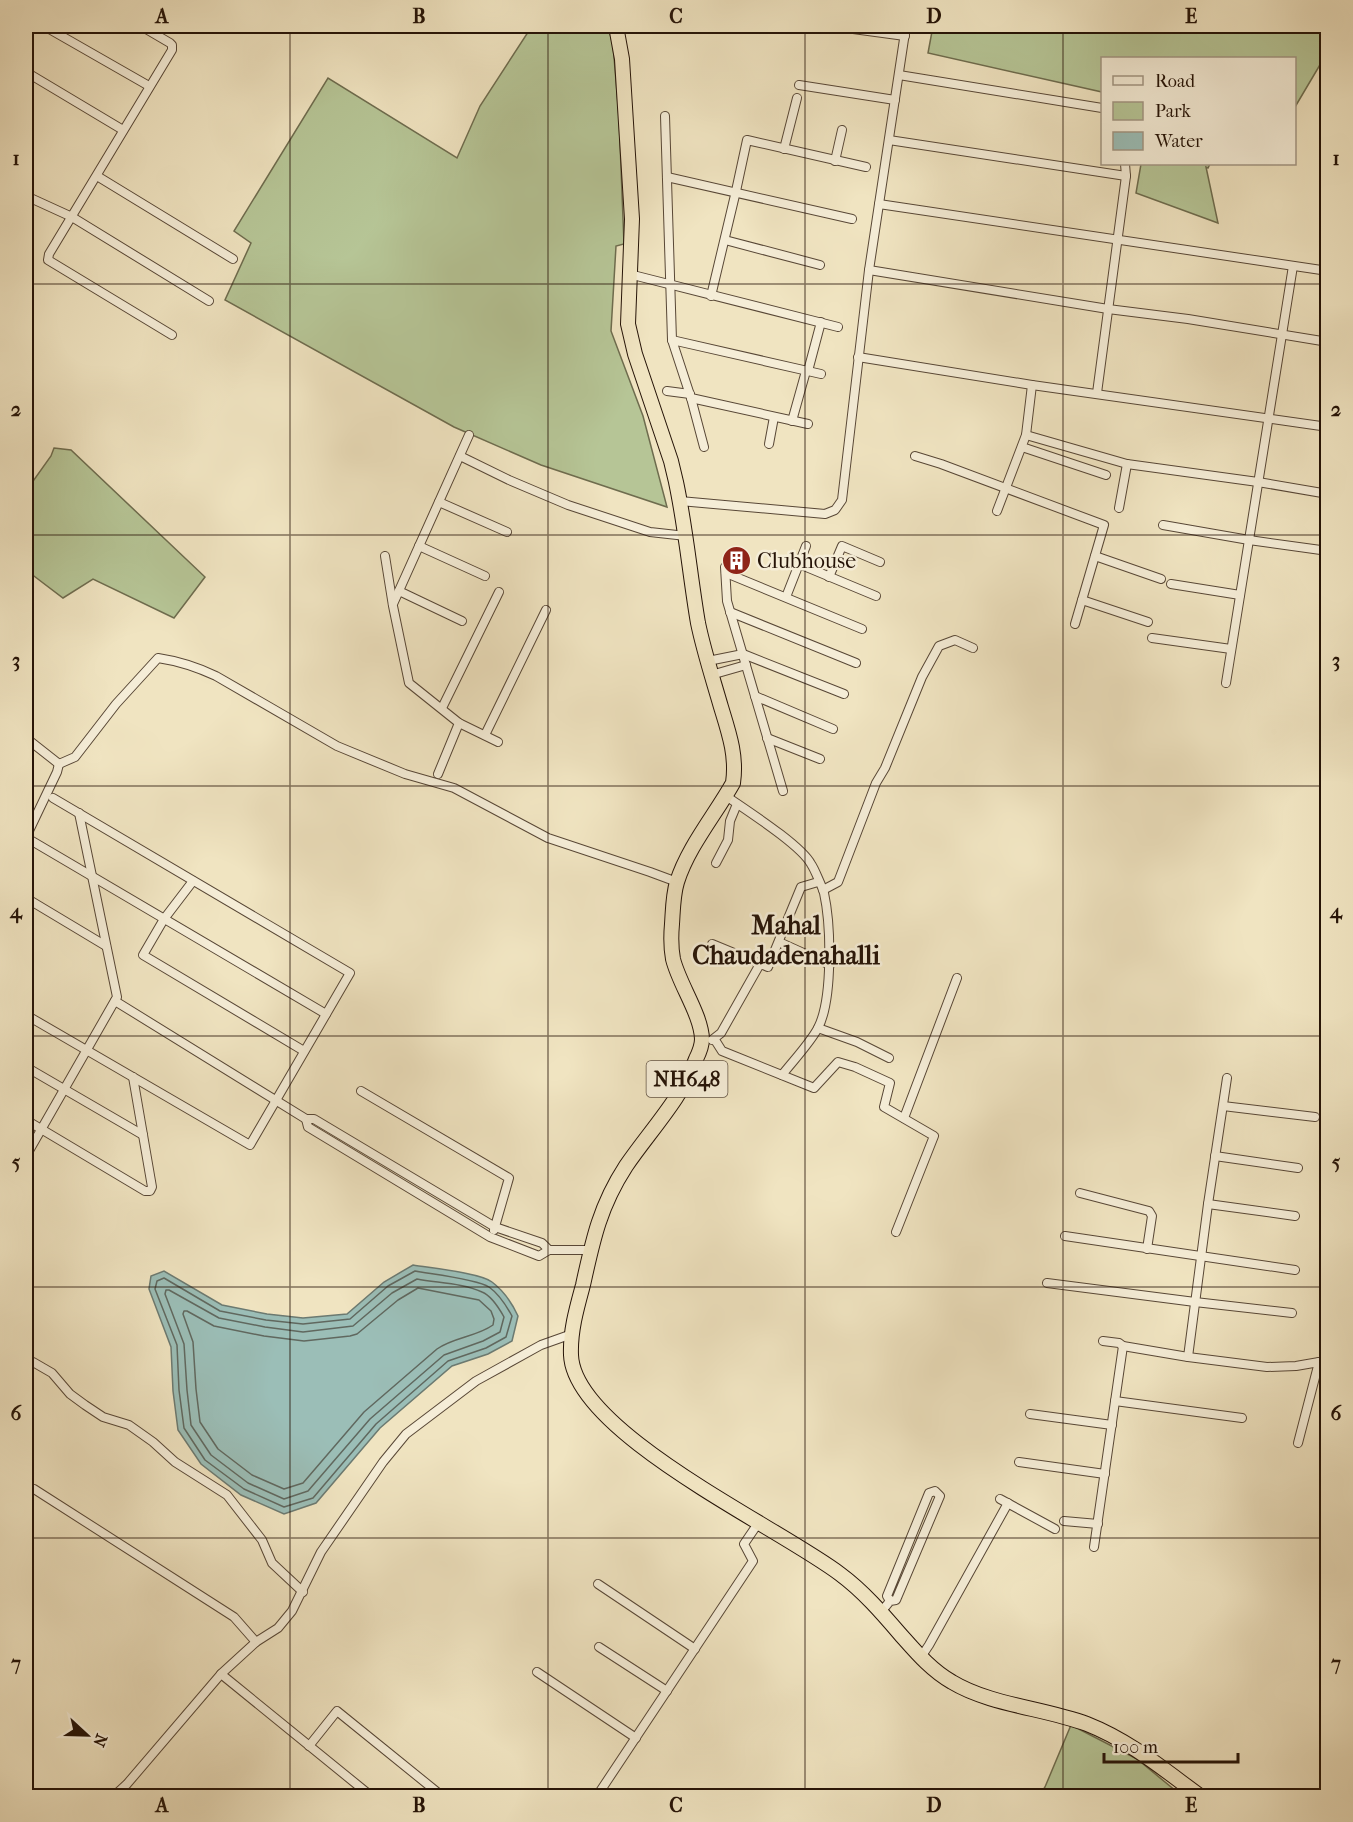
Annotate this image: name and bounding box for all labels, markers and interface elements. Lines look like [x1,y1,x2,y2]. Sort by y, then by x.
text: A [154,5,170,28]
text: B [412,5,426,28]
text: C [669,5,683,28]
text: D [926,5,942,28]
text: E [1185,5,1197,28]
legend [1101,57,1296,165]
text: Road [1155,71,1195,92]
text: Park [1155,101,1192,122]
text: Water [1154,131,1203,152]
text: 1 [12,147,20,170]
text: 1 [1332,147,1340,170]
text: 2 [11,398,21,421]
text: 2 [1331,398,1341,421]
building icon: Clubhouse [720,544,752,576]
place label: Clubhouse [757,548,856,574]
text: 3 [12,649,20,672]
text: 3 [1332,649,1340,672]
text: 4 [9,900,23,924]
text: 4 [1329,900,1343,924]
district label: Mahal Chaudadenahalli [692,910,880,971]
road number: NH648 [646,1061,728,1097]
text: 5 [12,1151,21,1174]
text: 5 [1332,1151,1341,1174]
text: 6 [11,1402,23,1425]
text: 6 [1331,1402,1343,1425]
text: 7 [10,1652,21,1675]
text: 7 [1330,1652,1341,1675]
north arrow [57,1705,117,1765]
scale bar [1104,1726,1238,1764]
text: N [89,1731,112,1750]
text: 100 m [1113,1737,1158,1758]
text: A [154,1794,170,1817]
text: B [412,1794,426,1817]
text: C [669,1794,683,1817]
text: D [926,1794,942,1817]
text: E [1185,1794,1197,1817]

